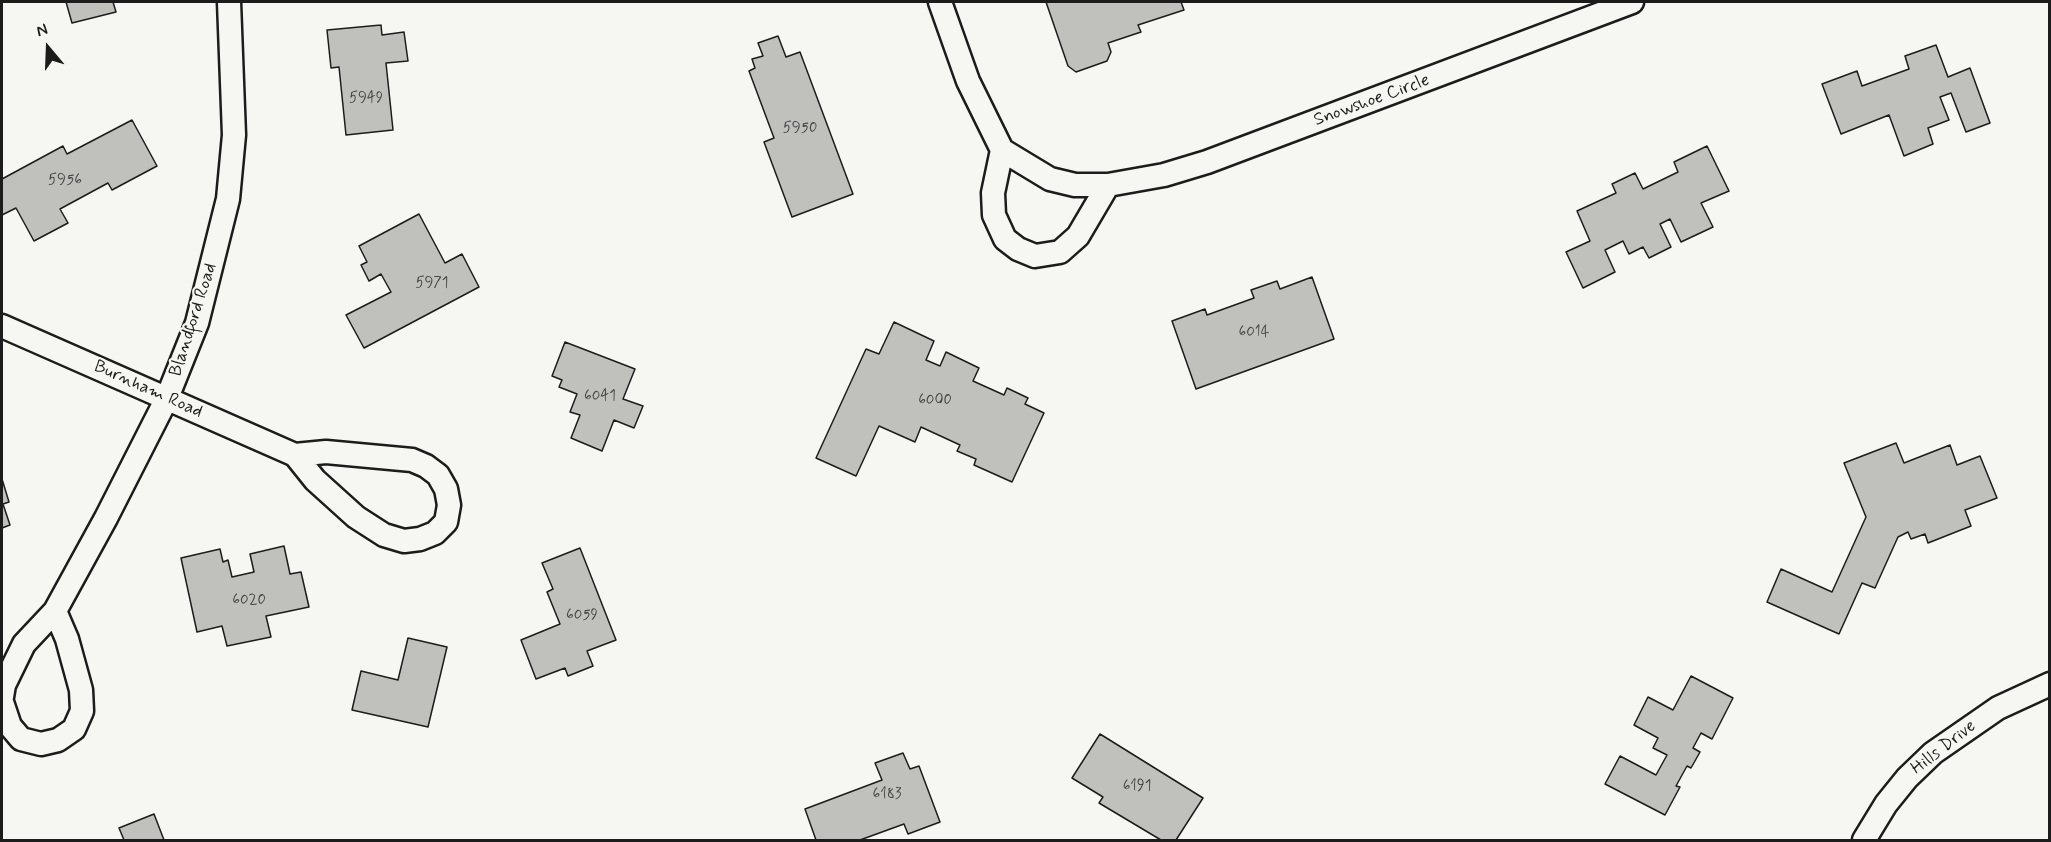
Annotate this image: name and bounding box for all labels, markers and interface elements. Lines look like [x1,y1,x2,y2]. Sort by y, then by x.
north arrow [18,18,78,78]
text: N [34,19,50,42]
street label: Snowshoe Circle [1311,70,1433,132]
house number: 5949 [349,90,383,108]
house number: 5950 [783,120,817,138]
house number: 5956 [48,172,82,190]
street label: Blandford Road [166,261,222,379]
house number: 5971 [415,275,449,293]
house number: 6014 [1239,324,1269,342]
street label: Burnham Road [90,356,206,424]
house number: 6041 [584,388,616,406]
house number: 6000 [918,392,952,410]
house number: 6020 [232,592,266,610]
house number: 6059 [566,607,598,625]
street label: Hills Drive [1907,716,1981,780]
house number: 6191 [1123,778,1151,796]
house number: 6183 [872,786,902,804]

